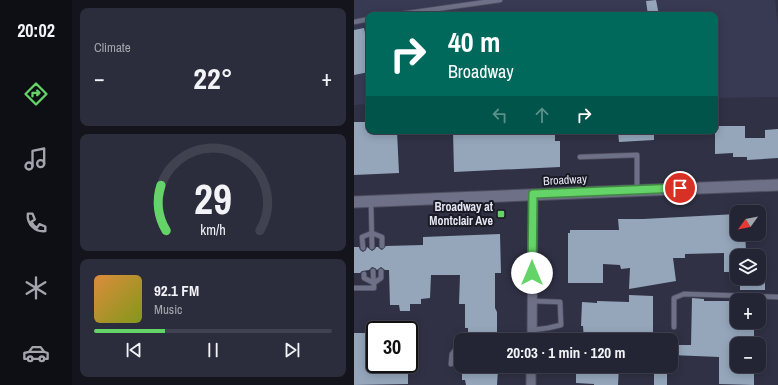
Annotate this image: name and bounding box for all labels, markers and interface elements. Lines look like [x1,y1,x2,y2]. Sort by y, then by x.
text: 20:02 [17,18,55,43]
text: 40 m [448,23,500,61]
icon: right [382,28,434,80]
text: Climate [94,39,131,56]
text: 22° [193,58,233,98]
text: Broadway [448,59,514,84]
text: − [94,63,105,93]
text: + [321,63,332,93]
icon: directions [22,80,50,108]
icon: left [489,104,511,126]
icon: ahead [531,104,553,126]
icon: right [573,104,595,126]
icon: music [22,145,50,173]
text: 29 [194,170,232,226]
street label: Broadway [543,171,587,189]
pin [663,171,697,205]
icon: arrive [669,177,691,199]
place label: Broadway at Montclair Ave [429,199,494,229]
north arrow [730,205,766,241]
map controls [730,205,766,373]
icon: phone [22,209,50,237]
marker: Broadway at Montclair Ave [496,209,506,219]
text: km/h [200,219,226,238]
button: layers [730,249,766,285]
position arrow [511,252,553,294]
icon: climate [22,274,50,302]
text: 92.1 FM [154,280,199,301]
button: + [730,293,766,329]
text: Music [154,301,182,318]
speed limit sign: 30 [366,321,418,373]
button: − [730,337,766,373]
icon: car [22,339,50,367]
icon: previous [123,339,145,361]
icon: pause [202,339,224,361]
icon: next [281,339,303,361]
text: 20:03 · 1 min · 120 m [507,342,625,363]

